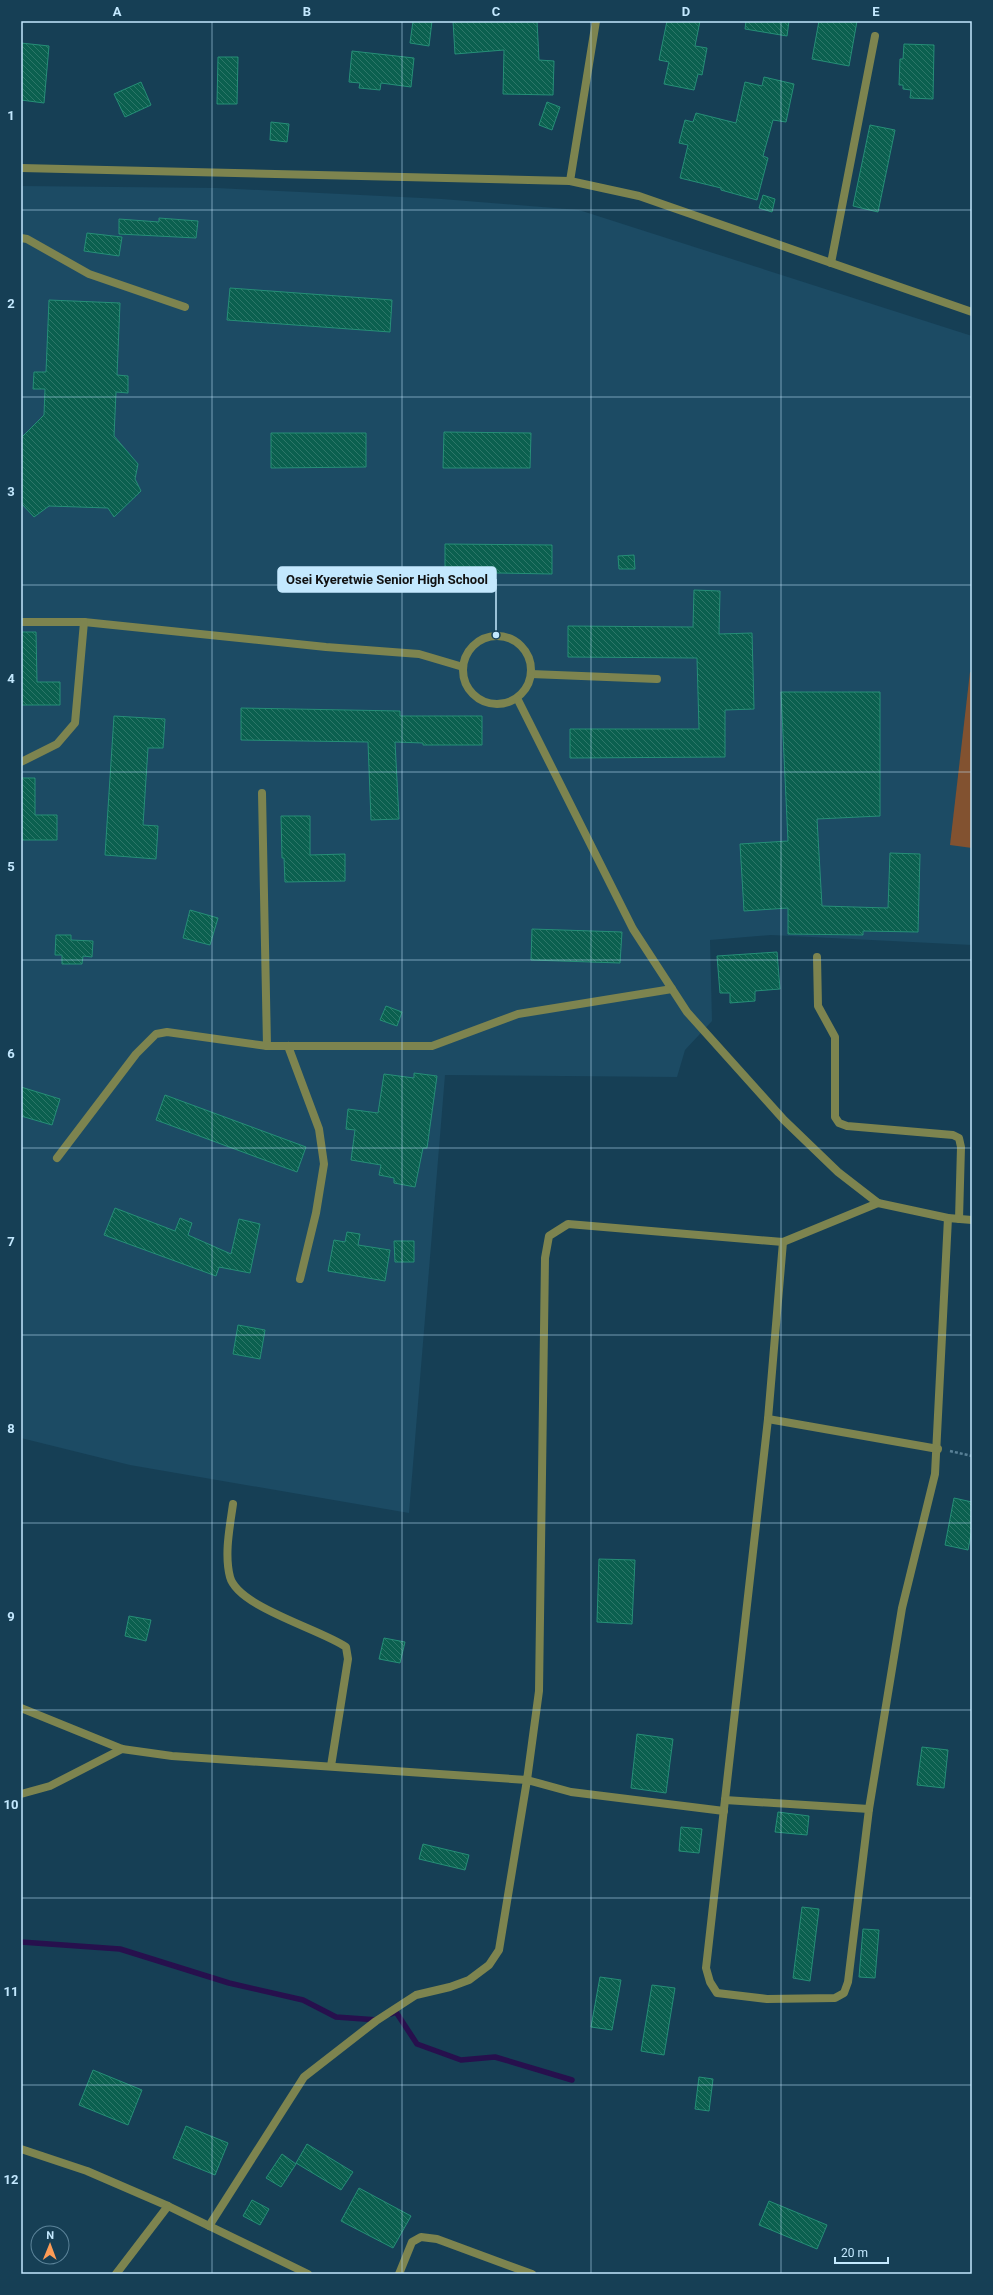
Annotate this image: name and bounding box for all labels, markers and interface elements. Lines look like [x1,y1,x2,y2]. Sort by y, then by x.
text: A [113,4,122,19]
text: B [303,4,311,19]
text: C [492,4,501,19]
text: D [682,4,690,19]
text: E [872,4,880,19]
text: 1 [7,108,15,123]
text: 2 [7,296,15,311]
text: 3 [7,484,15,499]
callout: Osei Kyeretwie Senior High School [278,567,496,592]
text: Osei Kyeretwie Senior High School [286,572,488,587]
text: 4 [7,671,15,686]
text: 5 [7,859,15,874]
text: 6 [7,1046,15,1061]
text: 7 [7,1234,15,1249]
text: 8 [7,1421,15,1436]
text: 9 [7,1609,15,1624]
text: 10 [4,1797,18,1812]
text: 11 [4,1984,18,1999]
text: 12 [4,2172,18,2187]
north arrow [30,2225,70,2265]
text: N [46,2229,54,2242]
scale bar [835,2239,888,2265]
text: 20 m [841,2246,868,2260]

